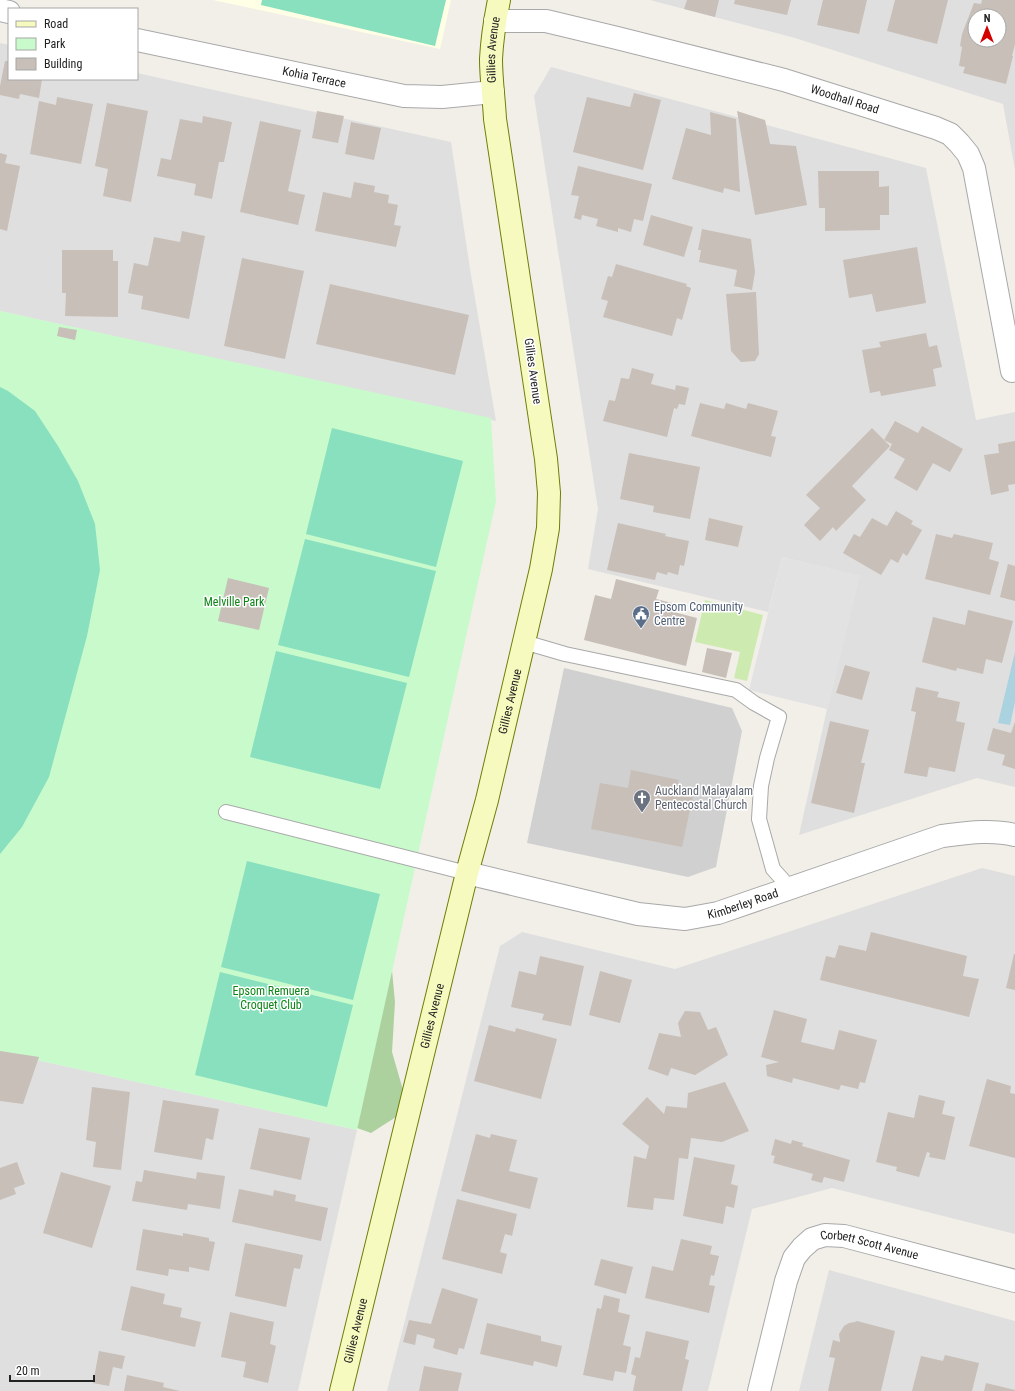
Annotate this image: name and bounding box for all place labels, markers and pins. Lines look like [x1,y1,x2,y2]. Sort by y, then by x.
place label: Epsom Community Centre [654,600,743,628]
public building icon: Epsom Community Centre [631,604,651,629]
place label: Auckland Malayalam Pentecostal Church [655,784,753,812]
church icon: Auckland Malayalam Pentecostal Church [632,788,652,813]

